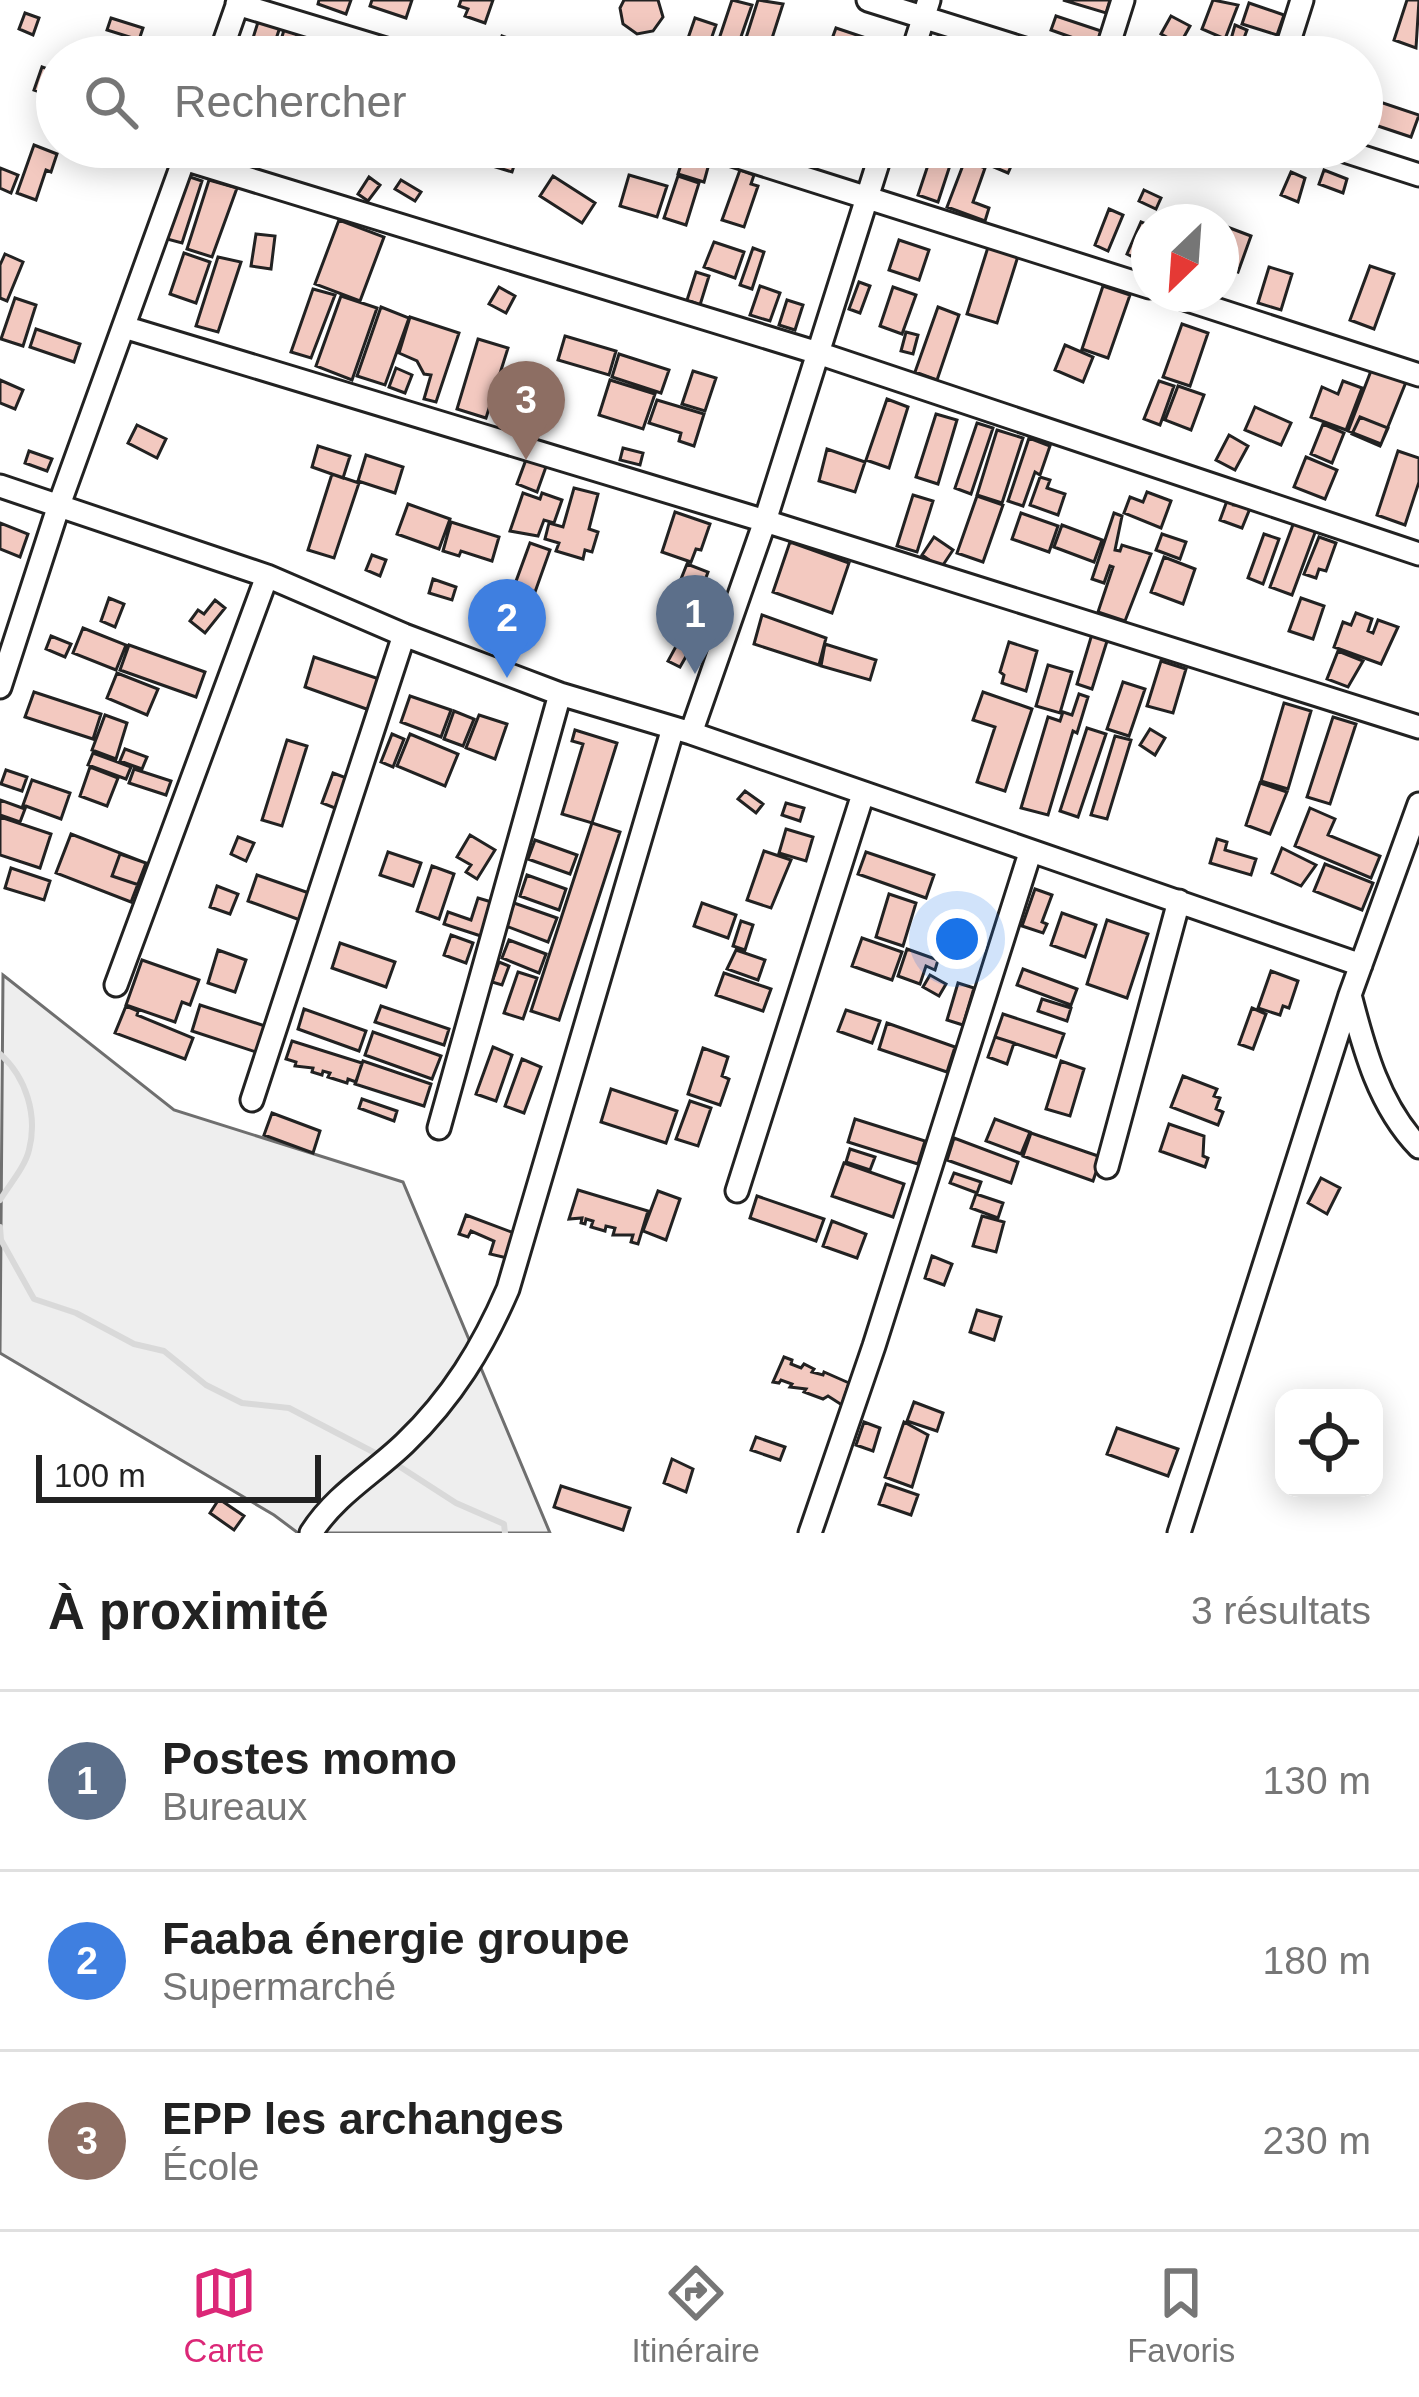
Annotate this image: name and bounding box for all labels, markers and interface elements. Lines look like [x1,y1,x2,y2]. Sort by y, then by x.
search box [36,36,1383,168]
icon: search [78,69,144,135]
text: Rechercher [174,76,407,127]
north arrow [1131,204,1239,312]
pin: 3 [487,361,565,460]
pin: 1 [656,575,734,674]
pin: 2 [468,579,546,678]
your location [927,909,987,969]
map controls [1275,1389,1383,1497]
button: locate [1275,1389,1383,1497]
scale bar [36,1449,321,1502]
text: 100 m [54,1457,146,1494]
text: À proximité [48,1583,329,1640]
text: 3 résultats [1191,1589,1371,1632]
text: Postes momo [162,1733,457,1784]
text: 1 [76,1759,98,1802]
text: 130 m [1263,1759,1371,1802]
text: Bureaux [162,1785,307,1828]
text: Faaba énergie groupe [162,1913,630,1964]
text: 2 [76,1939,98,1982]
text: 180 m [1263,1939,1371,1982]
text: Supermarché [162,1965,396,2008]
text: EPP les archanges [162,2093,564,2144]
text: 3 [76,2119,98,2162]
text: 230 m [1263,2119,1371,2162]
text: École [162,2145,260,2188]
tab: Carte [184,2260,264,2370]
tab: Itinéraire [632,2260,760,2370]
tab: Favoris [1127,2260,1235,2370]

